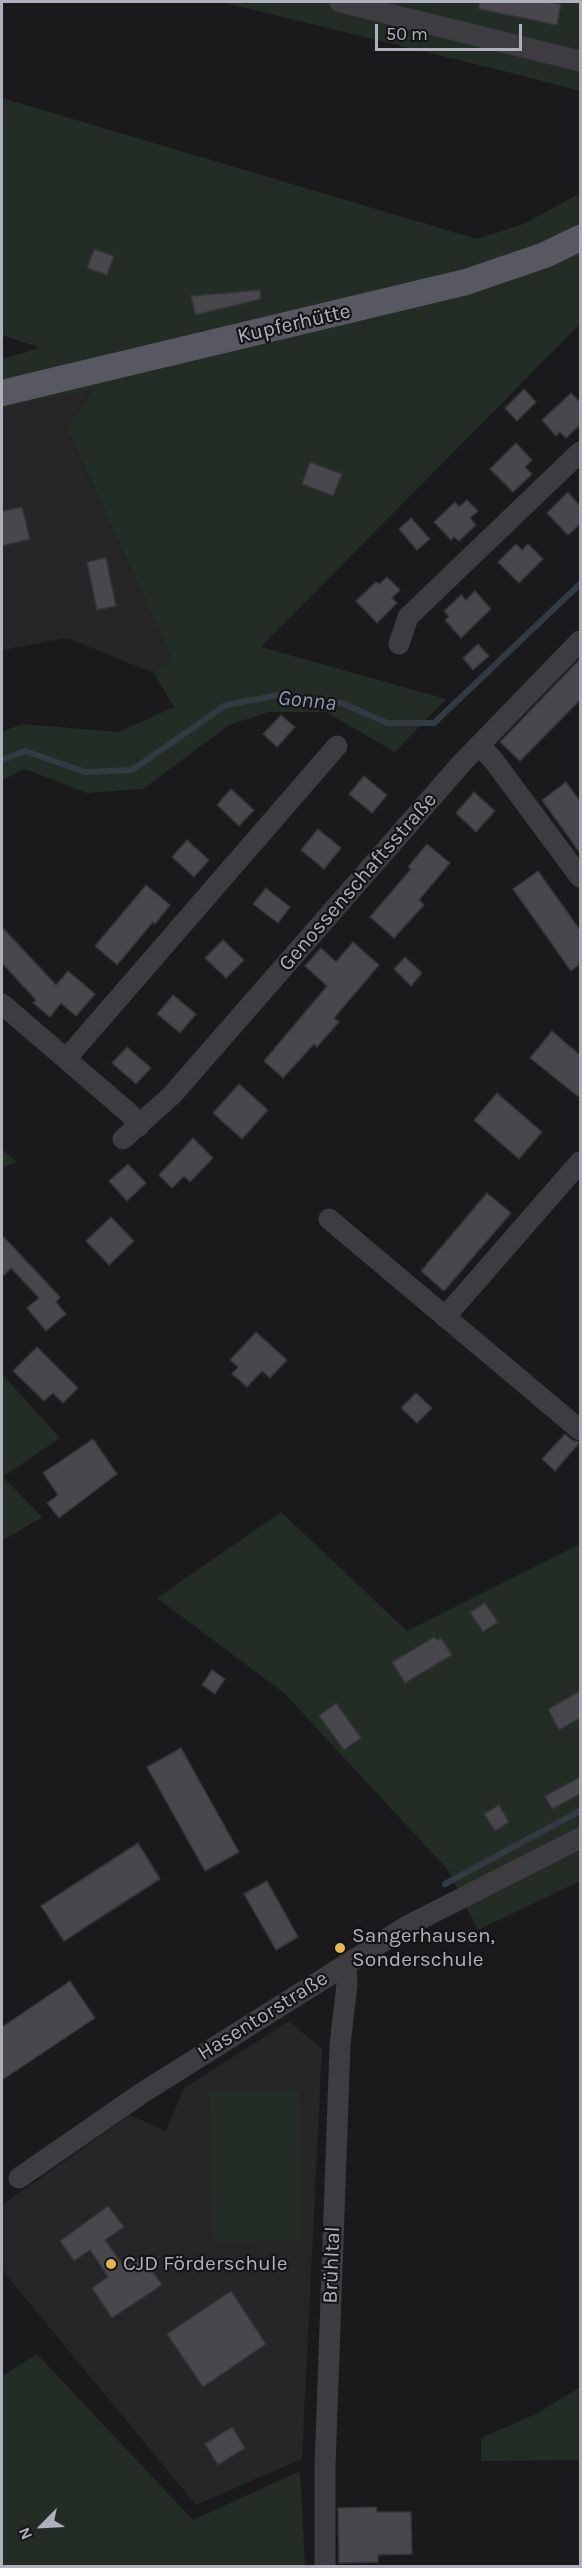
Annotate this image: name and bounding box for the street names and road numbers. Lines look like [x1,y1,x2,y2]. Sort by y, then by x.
street label: Kupferhütte [235,299,353,349]
street label: Genossenschaftsstraße [274,788,442,976]
street label: Hasentorstraße [193,1966,333,2066]
street label: Brühltal [318,2226,346,2304]

